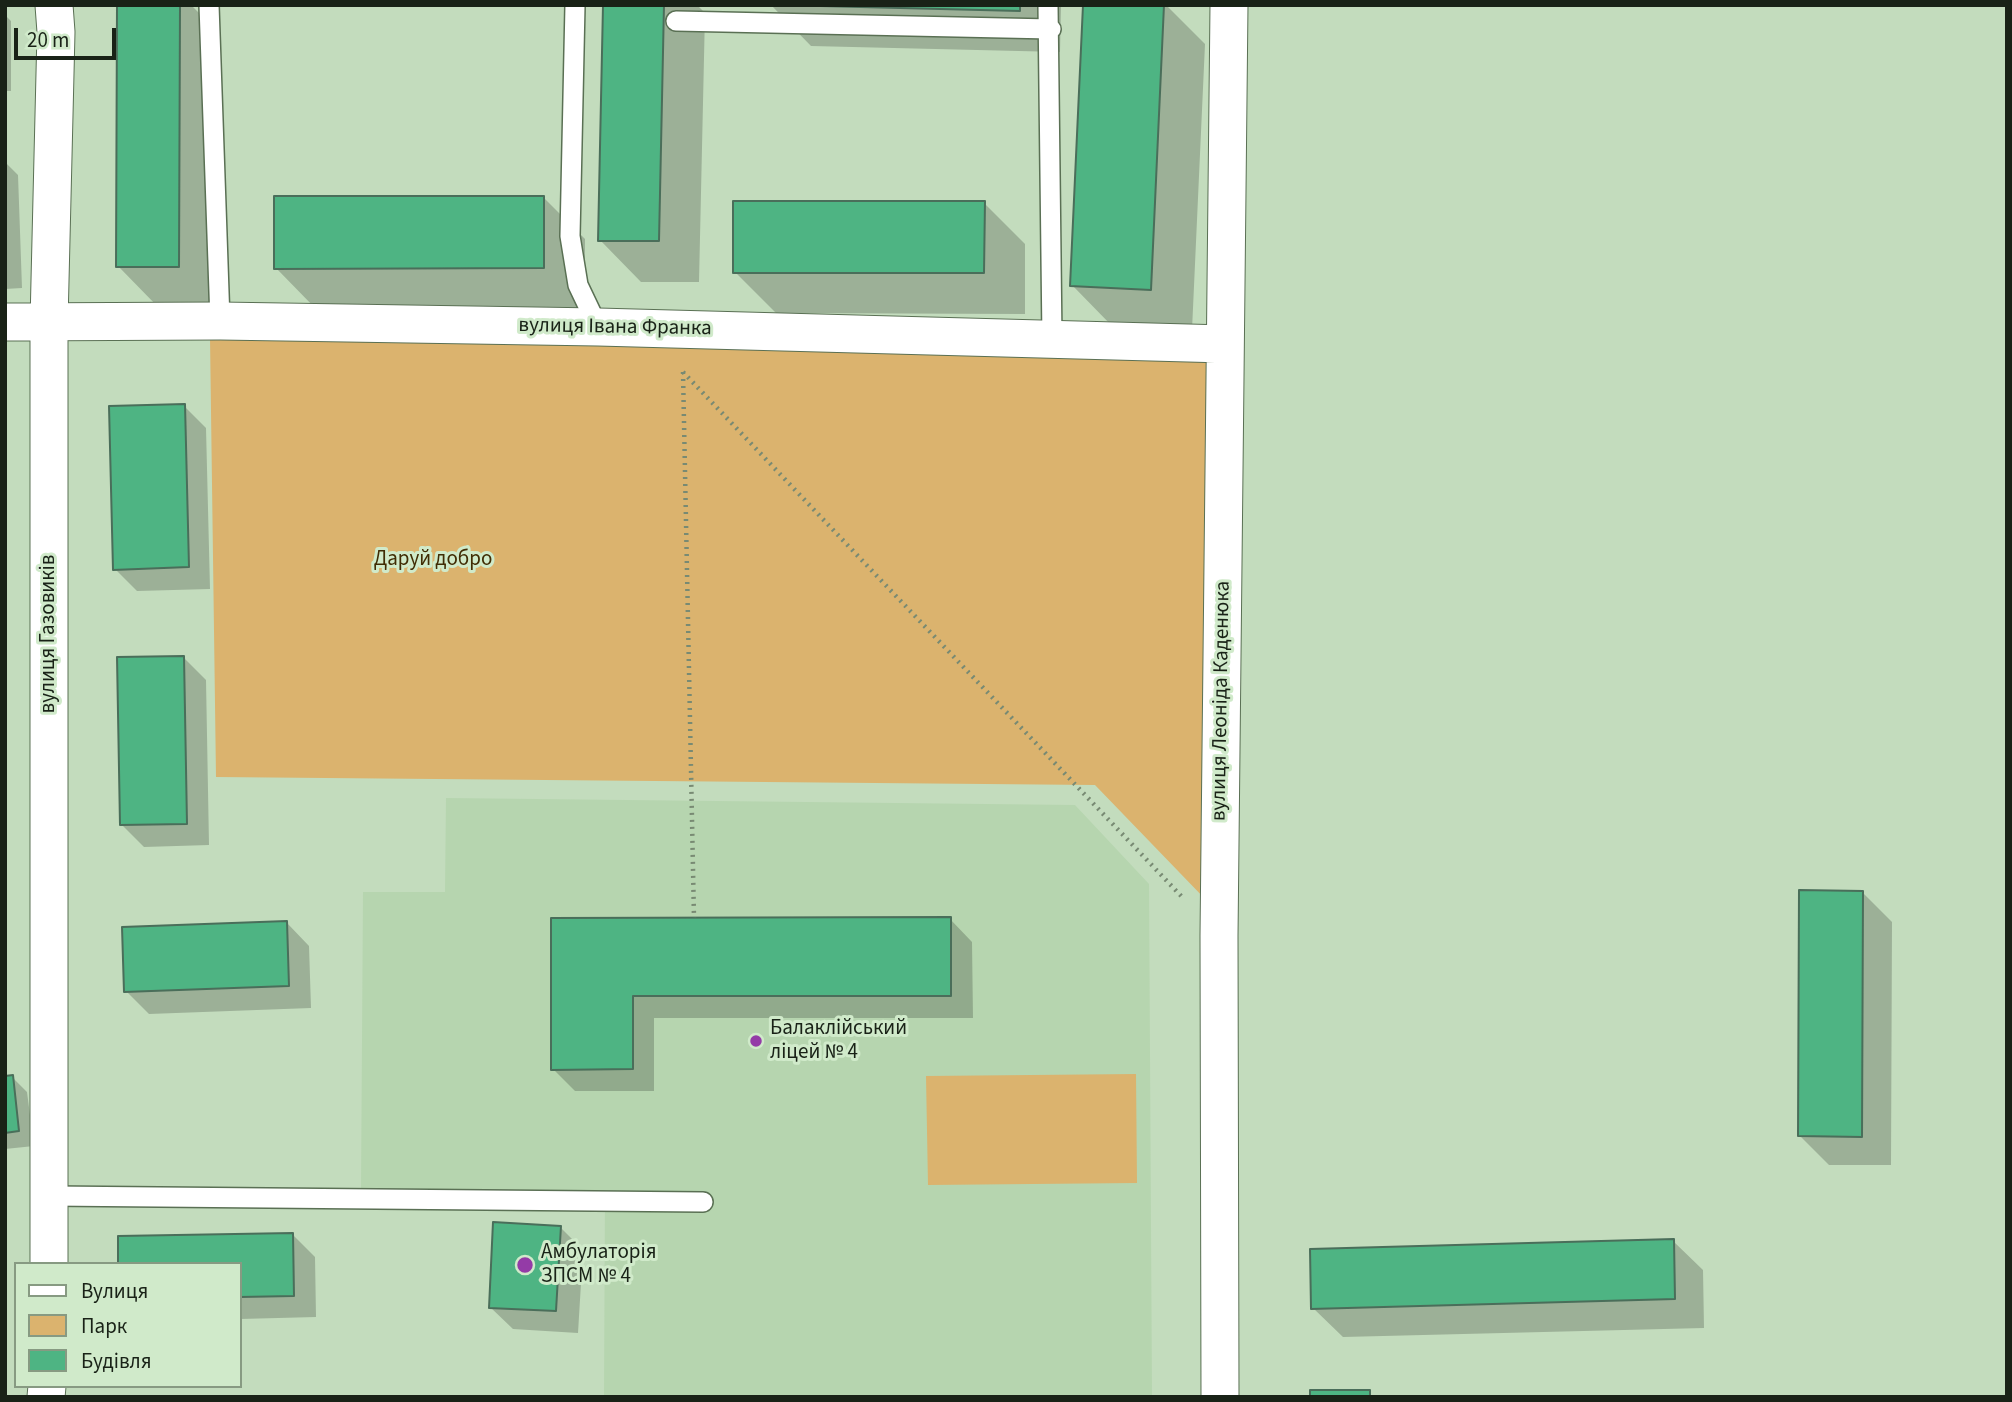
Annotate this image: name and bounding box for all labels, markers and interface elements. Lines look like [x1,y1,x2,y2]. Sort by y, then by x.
scale bar [18,14,119,58]
text: 20 m [27,25,69,55]
street label: вулиця Івана Франка [518,314,712,342]
park label: Даруй добро [374,547,492,573]
street label: вулиця Газовиків [36,555,62,713]
street label: вулиця Леоніда Каденюка [1207,581,1237,821]
place label: Балаклійський ліцей № 4 [770,1016,907,1066]
marker: Балаклійський ліцей № 4 [748,1033,764,1049]
place label: Амбулаторія ЗПСМ № 4 [541,1240,656,1290]
marker: Амбулаторія ЗПСМ № 4 [515,1255,535,1275]
legend [14,1262,242,1388]
text: Вулиця [81,1276,148,1306]
text: Парк [81,1311,127,1341]
text: Будівля [81,1346,152,1376]

